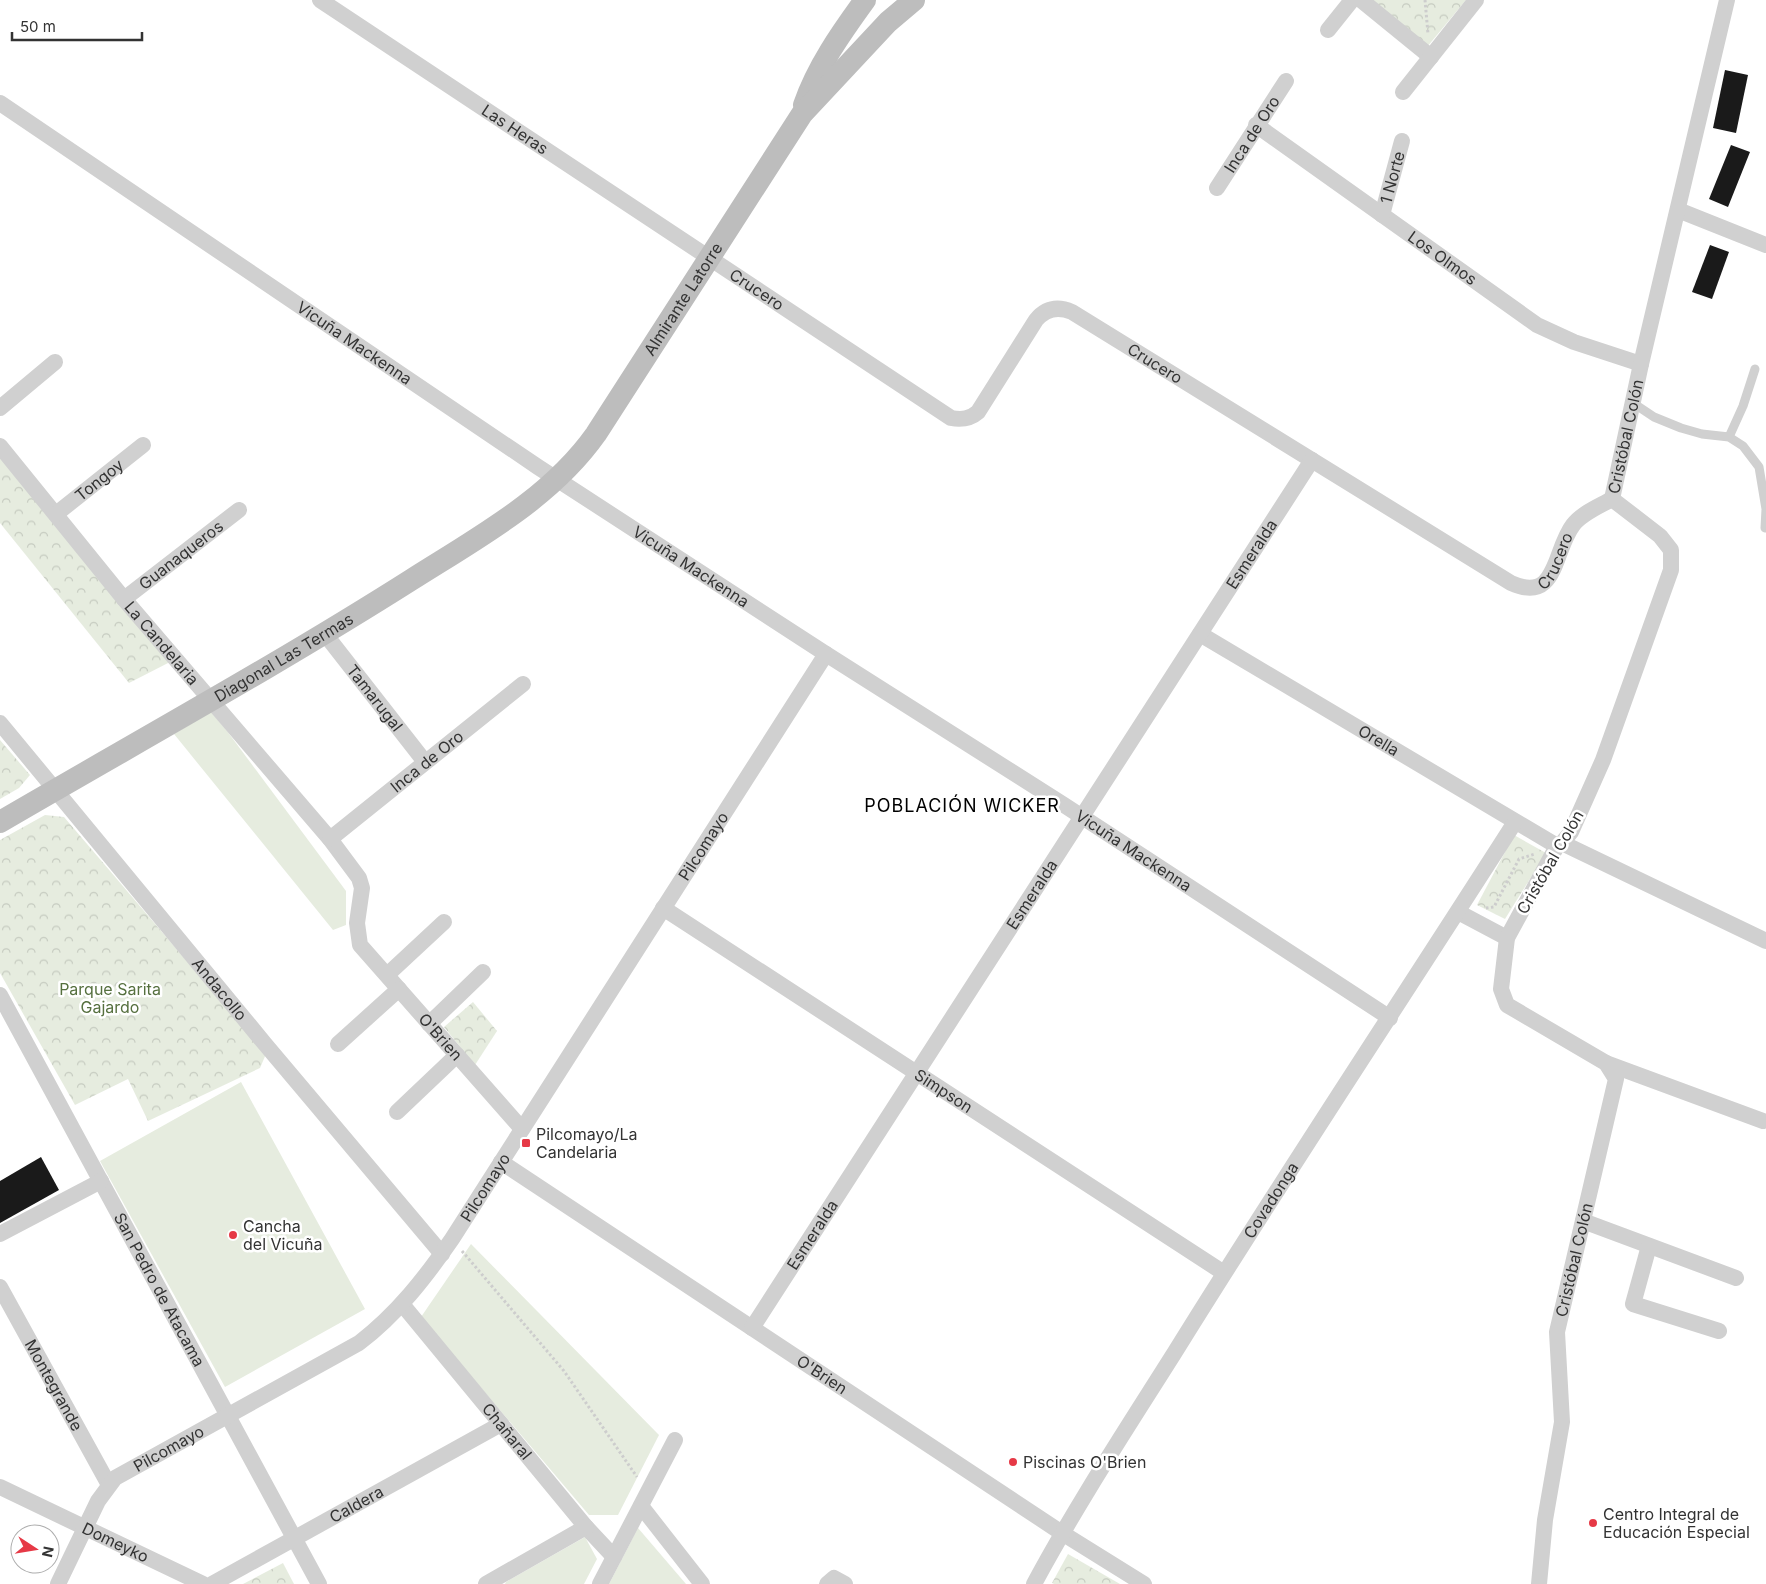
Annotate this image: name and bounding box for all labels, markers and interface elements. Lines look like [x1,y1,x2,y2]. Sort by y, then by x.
scale bar [12,10,142,42]
text: 50 m [20,17,56,36]
street label: Inca de Oro [1220,92,1284,177]
street label: Las Heras [478,100,552,158]
street label: 1 Norte [1376,149,1409,206]
street label: Los Olmos [1404,227,1481,289]
street label: Almirante Latorre [639,239,727,359]
street label: Crucero [726,264,788,315]
street label: Vicuña Mackenna [293,297,416,389]
street label: Crucero [1124,339,1186,388]
street label: Cristóbal Colón [1603,377,1647,495]
street label: Tongoy [71,455,127,505]
street label: Esmeralda [1221,515,1281,593]
street label: Guanaqueros [135,516,227,594]
street label: Vicuña Mackenna [629,521,753,611]
street label: Crucero [1533,529,1577,594]
street label: La Candelaria [120,597,203,689]
street label: Diagonal Las Termas [211,608,357,706]
street label: Tamarugal [343,660,407,735]
street label: Orella [1355,720,1403,760]
street label: Inca de Oro [386,726,467,797]
district label: POBLACIÓN WICKER [864,794,1060,816]
street label: Vicuña Mackenna [1072,805,1195,896]
street label: Cristóbal Colón [1512,807,1588,917]
street label: Pilcomayo [674,808,733,884]
street label: Esmeralda [1002,856,1062,933]
street label: Andacollo [188,954,251,1024]
park label: Parque Sarita Gajardo [59,979,161,1017]
street label: O'Brien [415,1009,467,1064]
street label: Simpson [911,1064,977,1117]
place label: Pilcomayo/La Candelaria [536,1124,638,1162]
marker: Pilcomayo/La Candelaria [520,1137,532,1149]
street label: Pilcomayo [456,1149,514,1225]
street label: Covadonga [1239,1158,1303,1242]
street label: Esmeralda [782,1196,842,1273]
street label: Cristóbal Colón [1551,1201,1597,1319]
street label: San Pedro de Atacama [110,1209,209,1370]
place label: Cancha del Vicuña [243,1216,322,1254]
marker: Cancha del Vicuña [227,1229,239,1241]
street label: Montegrande [21,1336,87,1434]
street label: O'Brien [793,1350,851,1398]
street label: Chañaral [478,1399,536,1464]
street label: Pilcomayo [130,1421,207,1476]
place label: Piscinas O'Brien [1023,1452,1146,1472]
marker: Piscinas O'Brien [1007,1456,1019,1468]
street label: Caldera [326,1481,387,1527]
place label: Centro Integral de Educación Especial [1603,1504,1750,1542]
marker: Centro Integral de Educación Especial [1587,1517,1599,1529]
street label: Domeyko [79,1518,152,1567]
north arrow [10,1524,60,1574]
text: N [39,1545,58,1559]

